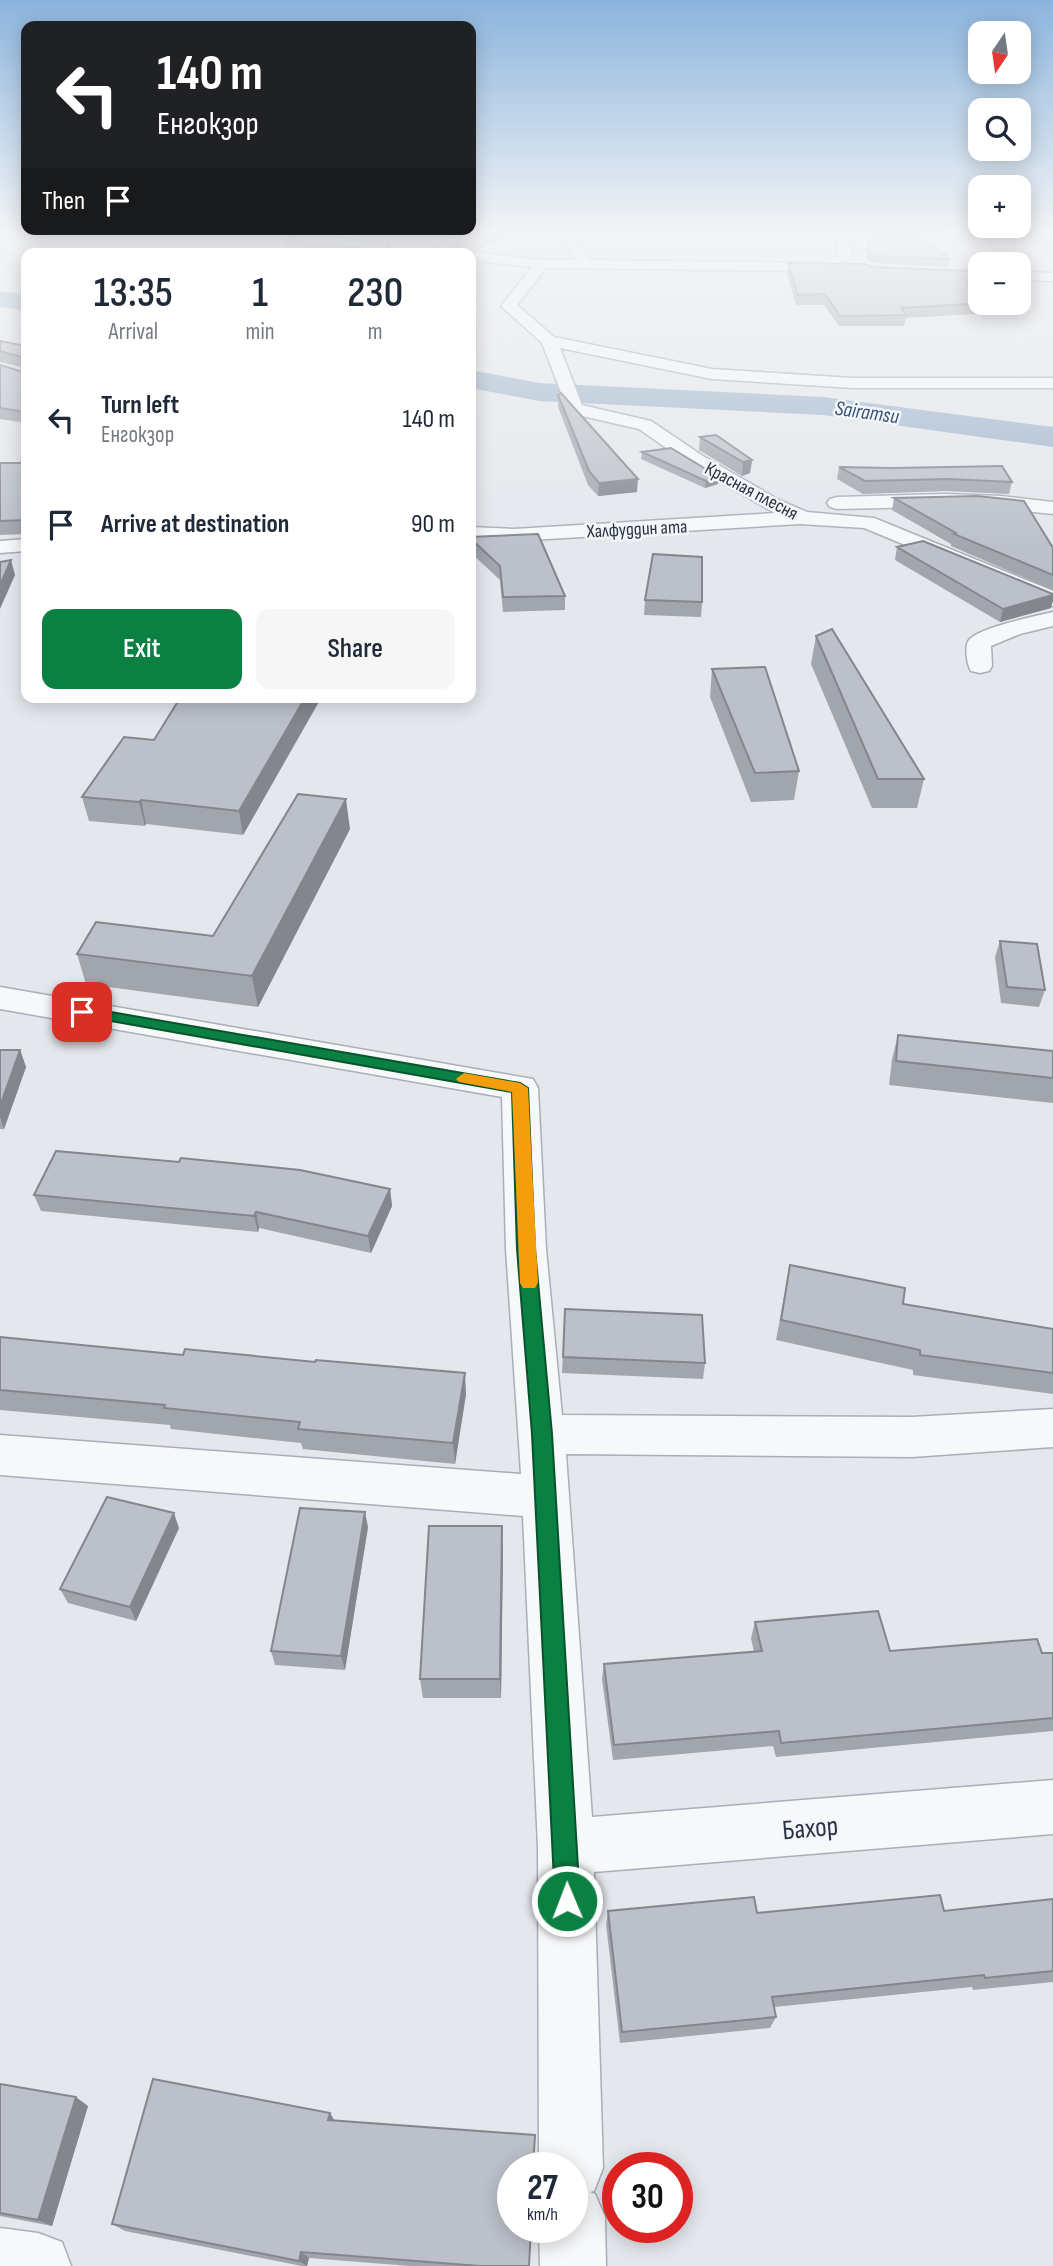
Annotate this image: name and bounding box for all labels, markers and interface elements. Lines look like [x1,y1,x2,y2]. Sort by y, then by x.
north arrow [968,21,1031,84]
map controls [968,21,1031,315]
text: 140 m [157,45,263,104]
icon: left [42,49,133,140]
button: search [968,98,1031,161]
text: Енгокзор [157,105,259,144]
button: + [968,175,1031,238]
icon: arrive [99,182,137,220]
text: Then [42,186,85,217]
button: − [968,252,1031,315]
text: 13:35 [94,268,173,319]
text: 1 [252,268,268,319]
text: 230 [347,268,403,319]
text: Arrival [109,318,158,346]
text: min [246,318,275,346]
text: m [368,318,383,346]
text: Turn left [101,390,179,421]
water label: Sairamsu [833,396,901,429]
icon: left [42,401,80,439]
text: 140 m [403,404,455,435]
text: Енгокзор [101,421,174,449]
street label: Красная плесня [701,457,802,525]
icon: arrive [42,506,80,544]
text: Arrive at destination [101,509,289,540]
text: 90 m [411,509,455,540]
street label: Халфуддин ата [585,515,688,544]
button: Exit [42,609,242,689]
button: Share [256,609,455,689]
pin [52,982,112,1042]
icon: arrive [63,993,101,1031]
street label: Бахор [781,1810,840,1847]
position arrow [530,1864,604,1938]
speed limit sign: 30 [602,2152,693,2243]
text: 27 [527,2167,558,2210]
text: km/h [527,2204,558,2225]

